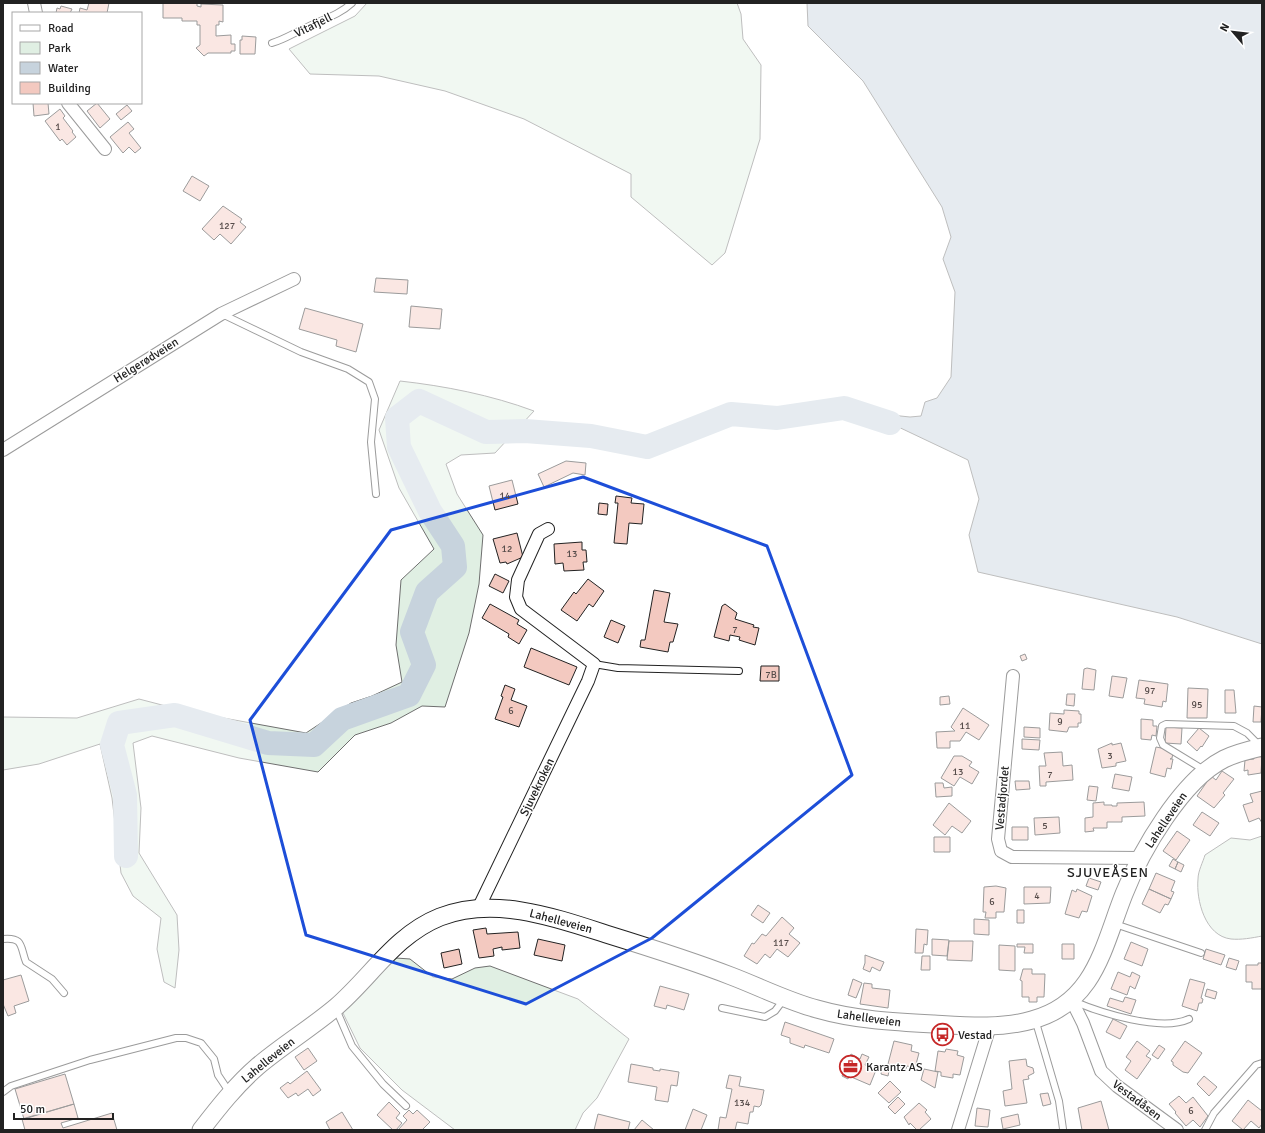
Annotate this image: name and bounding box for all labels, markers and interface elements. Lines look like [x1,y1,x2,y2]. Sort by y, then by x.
street label: Vitafjell [292,10,335,41]
legend [12,12,142,104]
north arrow [1213,12,1253,52]
text: Road [48,21,74,36]
text: N [1217,21,1232,34]
text: Park [48,41,71,56]
text: Water [48,61,79,76]
text: Building [48,81,91,96]
house number: 1 [55,121,61,133]
house number: 127 [219,220,235,232]
street label: Helgerødveien [111,335,182,386]
house number: 14 [500,490,511,502]
house number: 12 [502,543,512,555]
house number: 13 [567,548,577,560]
house number: 7 [732,624,738,636]
house number: 7B [765,669,777,681]
house number: 97 [1145,685,1155,697]
house number: 95 [1192,699,1202,711]
house number: 6 [508,705,514,717]
house number: 9 [1057,716,1063,728]
house number: 11 [960,720,970,732]
house number: 3 [1107,750,1113,762]
street label: Sjuvekroken [517,756,558,819]
street label: Vestadjordet [992,765,1013,831]
house number: 13 [953,766,963,778]
house number: 7 [1047,769,1053,781]
street label: Lahelleveien [1142,789,1191,851]
house number: 5 [1042,820,1048,832]
district label: SJUVEÅSEN [1067,864,1149,881]
house number: 4 [1034,890,1040,902]
house number: 6 [989,896,995,908]
street label: Lahelleveien [528,906,594,937]
house number: 117 [773,937,789,949]
street label: Lahelleveien [836,1007,902,1030]
bus stop icon: Vestad [929,1022,955,1048]
place label: Vestad [958,1028,992,1043]
street label: Lahelleveien [239,1034,298,1087]
office icon: Karantz AS [837,1054,863,1080]
place label: Karantz AS [866,1060,923,1075]
street label: Vestadåsen [1109,1077,1164,1124]
scale bar [14,1095,113,1121]
house number: 134 [734,1097,751,1109]
text: 50 m [20,1102,45,1117]
house number: 6 [1188,1105,1194,1117]

